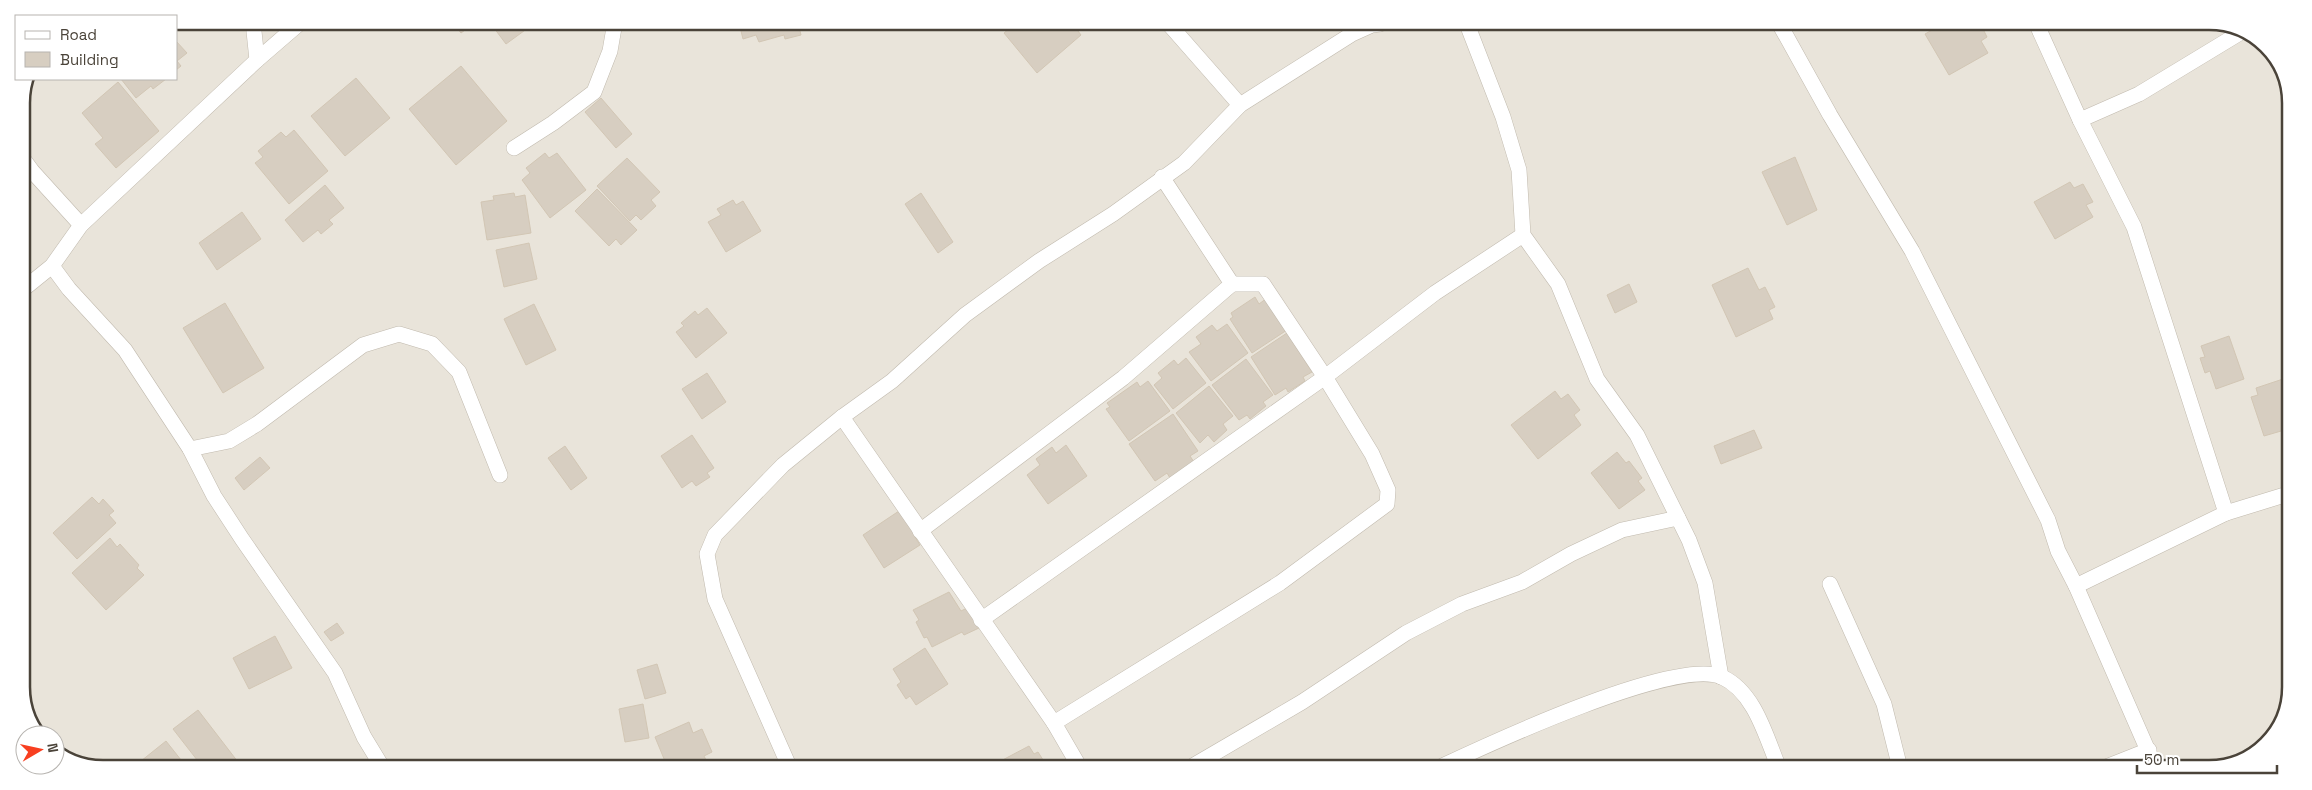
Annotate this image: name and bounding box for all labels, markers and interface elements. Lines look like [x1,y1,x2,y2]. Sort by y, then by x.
legend [15,15,178,80]
text: Road [60,25,97,44]
text: Building [60,50,119,69]
north arrow [15,725,65,775]
text: N [43,742,62,754]
scale bar [2137,742,2277,774]
text: 50 m [2144,750,2179,769]

